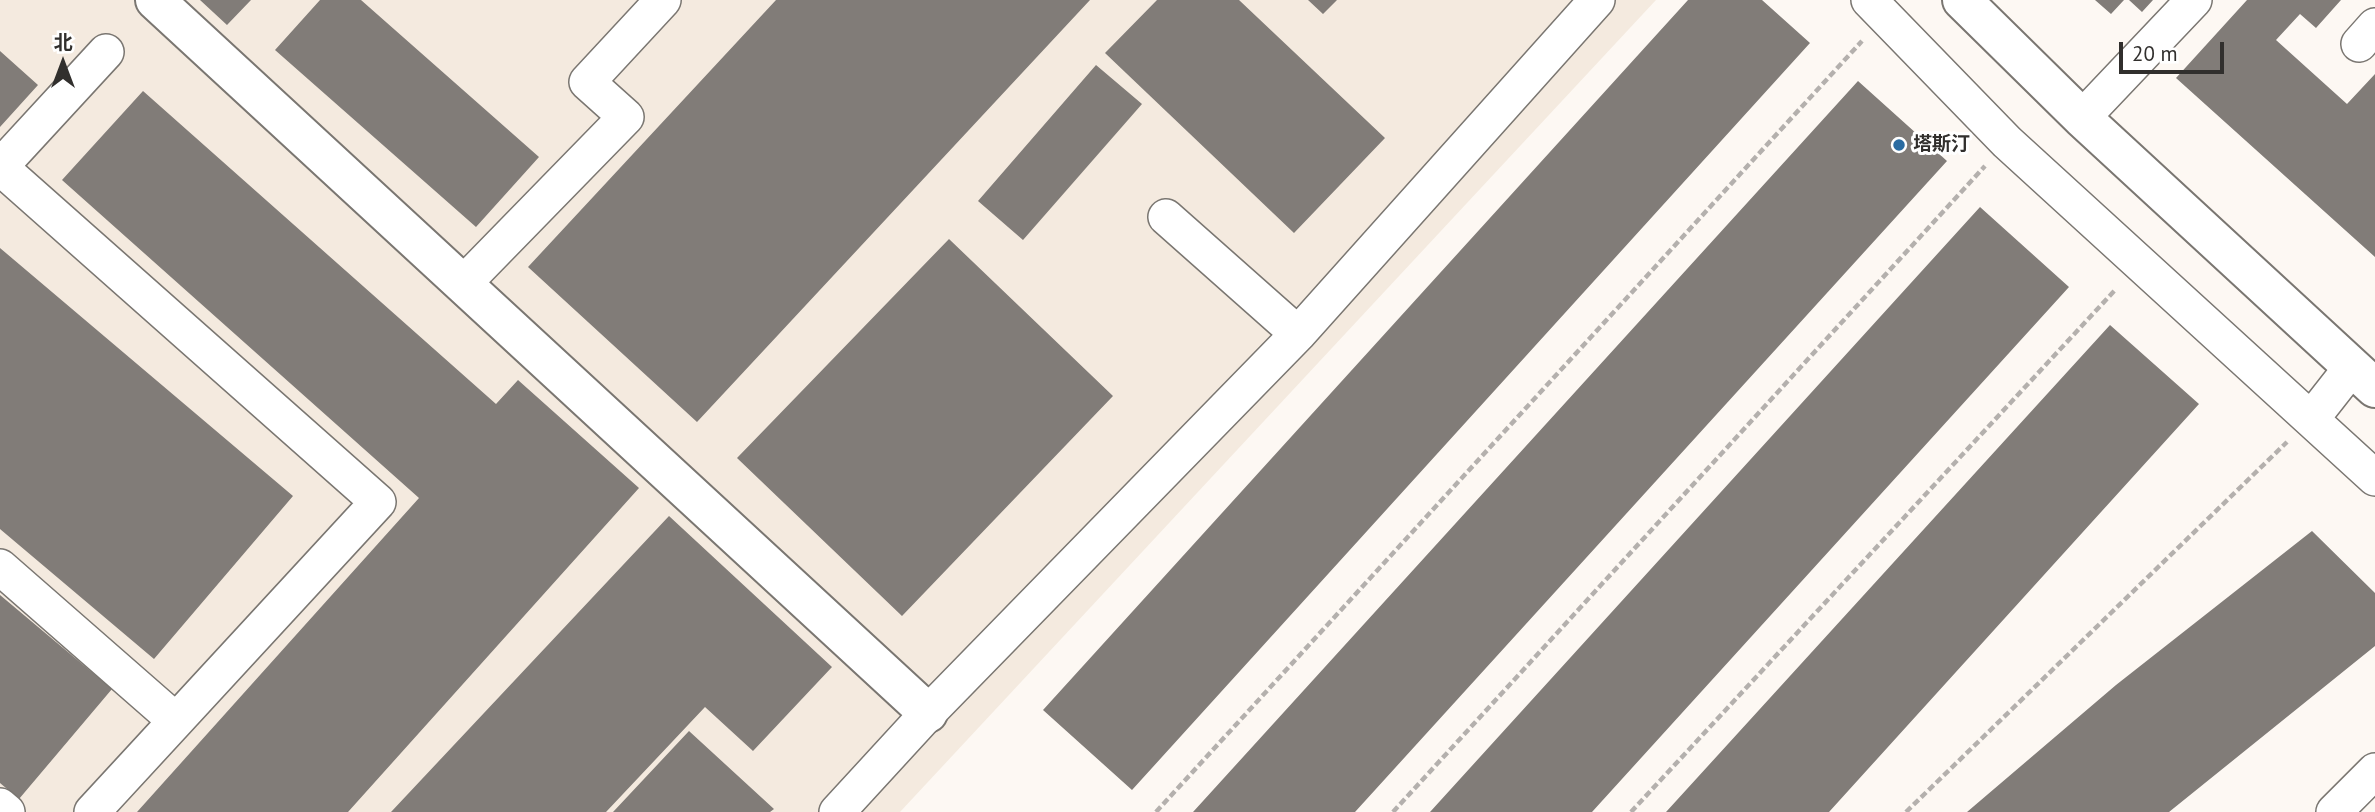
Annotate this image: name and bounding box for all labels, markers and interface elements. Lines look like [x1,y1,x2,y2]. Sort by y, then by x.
north arrow [28,28,98,98]
scale bar [2123,28,2228,72]
text: 北 [53,30,73,54]
text: 20 m [2132,40,2178,67]
place label: 塔斯汀 [1913,134,1970,156]
marker: 塔斯汀 [1891,137,1907,153]

